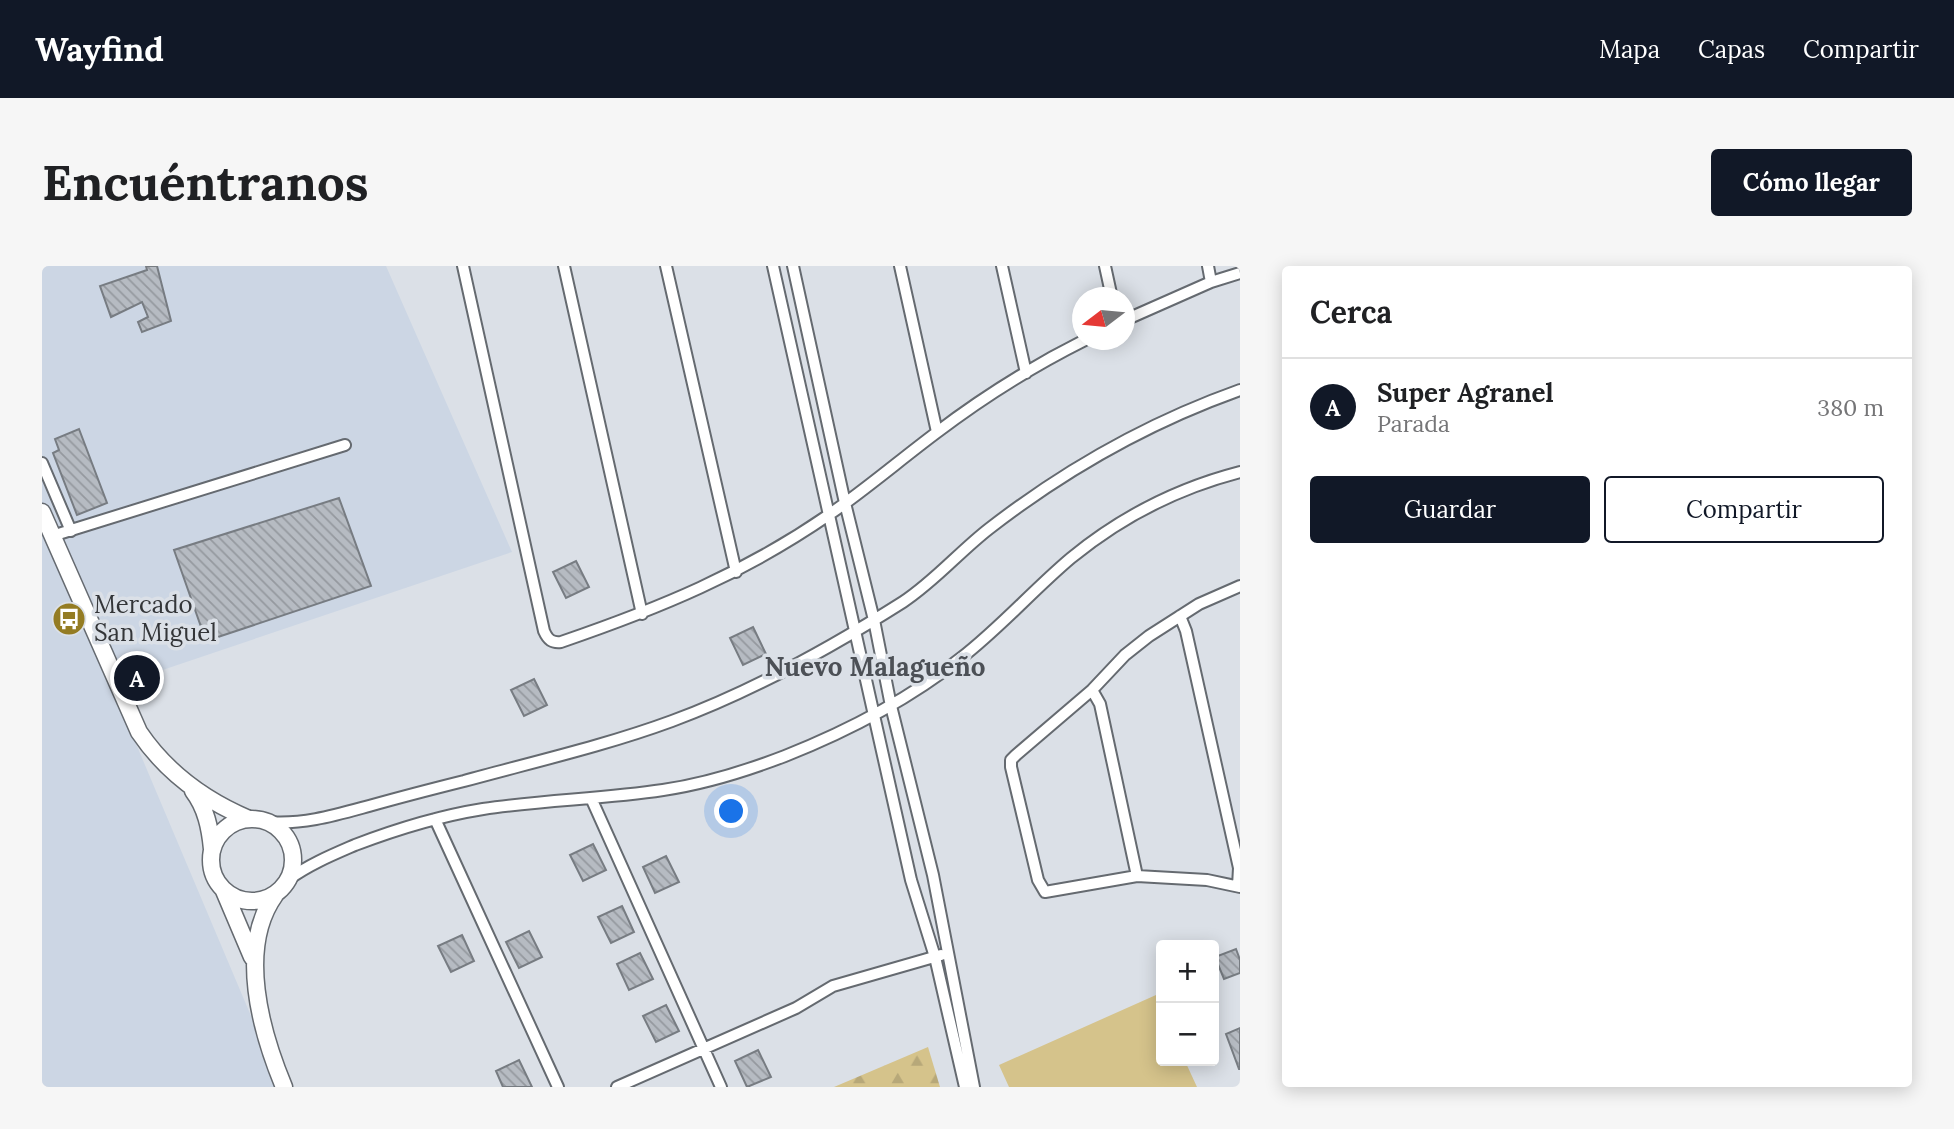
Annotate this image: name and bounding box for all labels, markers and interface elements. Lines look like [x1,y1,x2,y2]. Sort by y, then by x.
text: Wayfind [35,28,164,70]
text: Mapa [1599,34,1660,65]
text: Capas [1698,34,1765,65]
text: Compartir [1803,34,1919,65]
button: Cómo llegar [1711,149,1912,216]
text: Encuéntranos [42,151,369,213]
north arrow [1072,287,1135,350]
text: Cerca [1310,293,1392,331]
text: Super Agranel [1377,376,1554,409]
text: A [1325,393,1341,422]
text: 380 m [1817,393,1884,422]
text: Parada [1377,409,1450,438]
button: Guardar [1310,476,1590,543]
button: Compartir [1604,476,1884,543]
place label: Mercado San Miguel [94,589,217,648]
bus stop icon: Mercado San Miguel [50,600,88,638]
district label: Nuevo Malagueño [764,650,986,683]
pin: A [114,652,160,704]
your location [714,794,748,828]
map controls [1156,940,1219,1066]
button: + [1156,940,1219,1003]
button: − [1156,1003,1219,1066]

